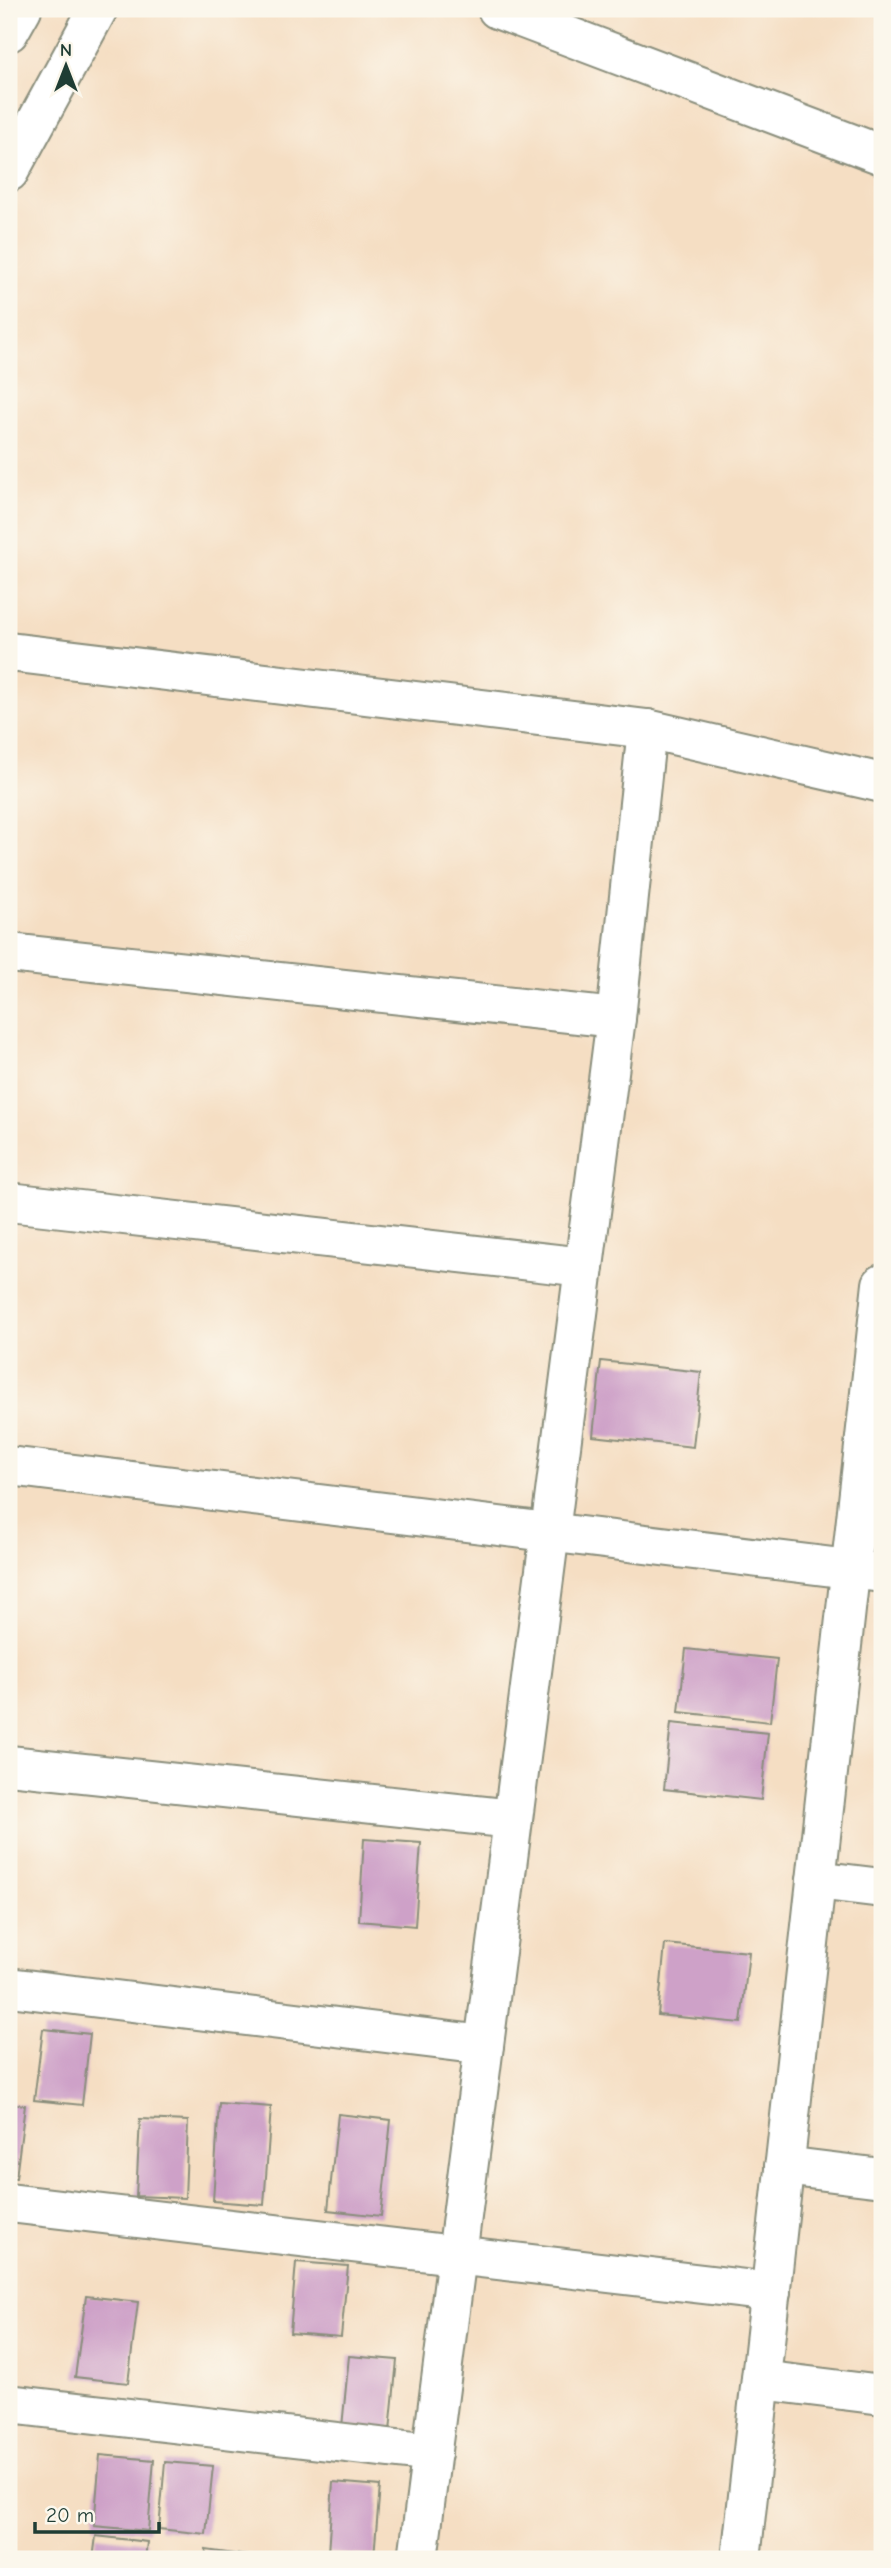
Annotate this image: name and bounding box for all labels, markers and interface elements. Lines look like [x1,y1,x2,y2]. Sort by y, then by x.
north arrow [32,32,102,102]
text: N [60,39,72,61]
scale bar [35,2491,159,2535]
text: 20 m [46,2503,94,2527]

